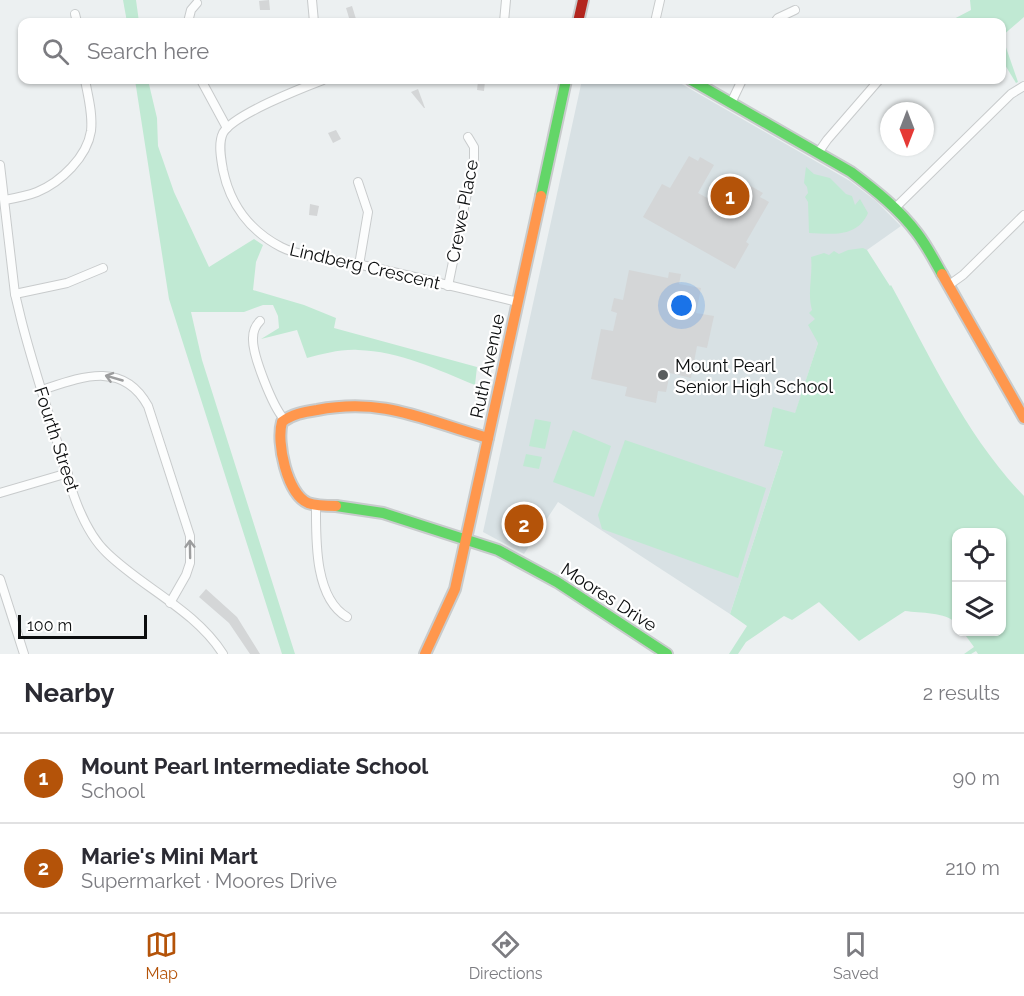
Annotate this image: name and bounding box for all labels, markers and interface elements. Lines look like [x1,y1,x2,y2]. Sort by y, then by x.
search box [18,18,1006,84]
icon: search [39,35,72,68]
text: Search here [87,38,209,64]
north arrow [880,102,934,156]
street label: Crewe Place [442,157,482,264]
pin: 1 [710,174,750,218]
street label: Lindberg Crescent [288,238,442,294]
your location [667,291,696,320]
street label: Ruth Avenue [466,312,508,420]
place label: Mount Pearl Senior High School [675,355,833,397]
marker: Mount Pearl Senior High School [656,368,670,382]
one-way arrow [105,372,124,383]
street label: Fourth Street [30,384,84,494]
pin: 2 [504,502,544,546]
map controls [952,528,1006,636]
button: locate [952,528,1006,582]
one-way arrow [184,540,196,559]
street label: Moores Drive [557,558,661,636]
button: layers [952,582,1006,636]
scale bar [18,612,147,640]
text: 100 m [27,616,72,635]
text: Nearby [24,678,114,708]
text: 2 results [923,681,1000,705]
text: Mount Pearl Intermediate School [81,753,428,779]
text: 1 [39,766,48,790]
text: 90 m [953,766,1000,790]
text: School [81,779,145,803]
text: Marie's Mini Mart [81,843,258,869]
text: 2 [38,856,49,880]
text: 210 m [945,856,1000,880]
text: Supermarket · Moores Drive [81,869,337,893]
tab: Map [145,928,178,983]
tab: Directions [469,928,543,983]
tab: Saved [833,928,879,983]

